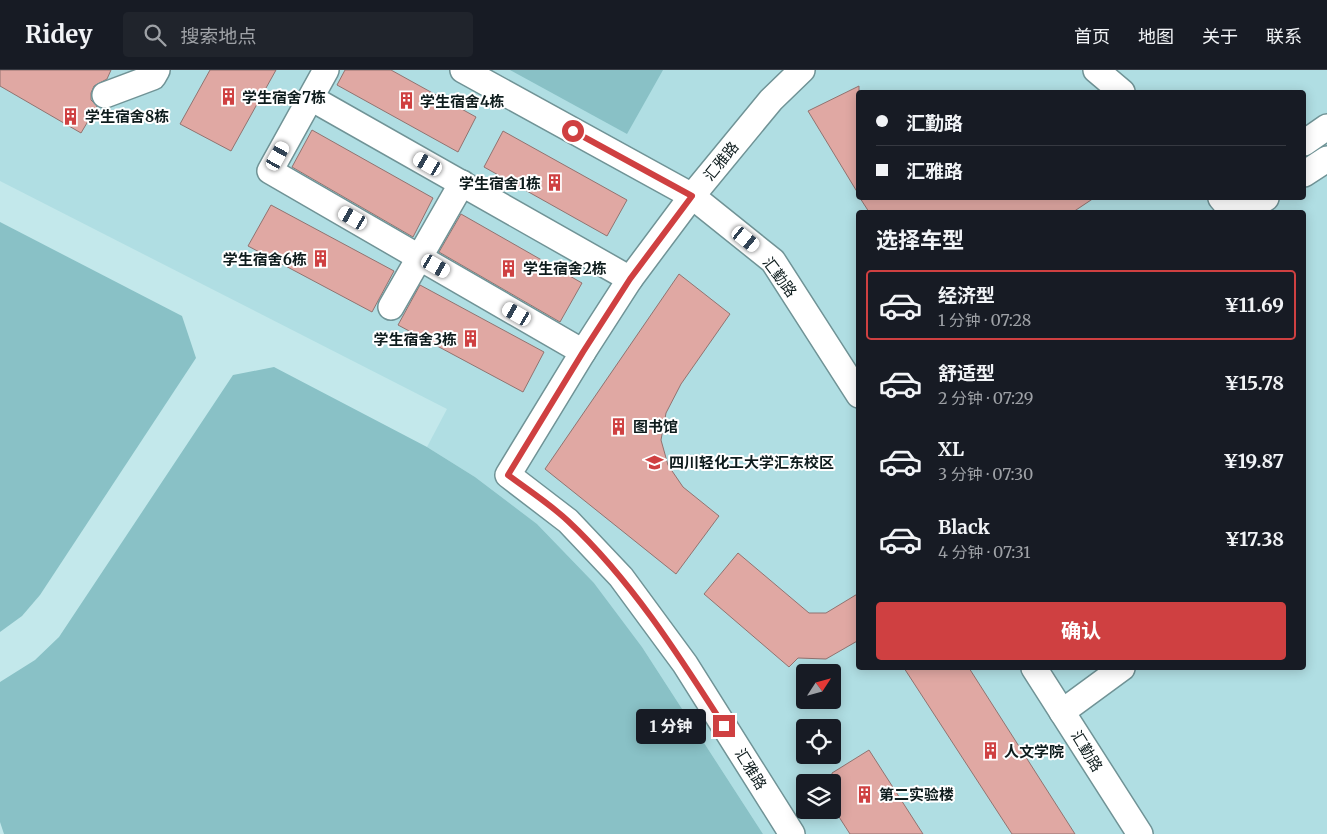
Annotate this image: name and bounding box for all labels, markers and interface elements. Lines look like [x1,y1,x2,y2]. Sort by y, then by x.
search box [123,12,473,57]
text: Ridey [25,19,93,50]
icon: search [141,21,169,49]
text: 搜索地点 [181,24,257,48]
text: 首页 [1074,25,1110,48]
text: 地图 [1138,25,1174,48]
text: 关于 [1202,25,1238,48]
text: 联系 [1266,25,1302,48]
building icon: 学生宿舍7栋 [218,87,238,107]
place label: 学生宿舍7栋 [242,88,326,107]
building icon: 学生宿舍4栋 [396,91,416,111]
place label: 学生宿舍4栋 [420,92,505,111]
building icon: 学生宿舍8栋 [61,106,81,126]
place label: 学生宿舍8栋 [85,107,169,126]
text: 汇勤路 [906,111,963,135]
route start [562,120,584,142]
street label: 汇雅路 [699,138,743,184]
car [264,139,291,173]
car [411,150,444,178]
text: 汇雅路 [906,159,963,183]
building icon: 学生宿舍1栋 [545,173,565,193]
place label: 学生宿舍1栋 [459,174,541,193]
car [336,204,369,232]
car [729,224,762,254]
text: 选择车型 [876,226,964,254]
building icon: 学生宿舍6栋 [311,249,331,269]
place label: 学生宿舍6栋 [223,250,307,269]
car [419,252,452,280]
street label: 汇勤路 [759,253,801,301]
building icon: 学生宿舍2栋 [499,258,519,278]
place label: 学生宿舍2栋 [523,259,607,278]
icon: car [878,283,923,328]
text: 经济型 [938,283,995,307]
text: ¥11.69 [1224,293,1284,317]
car [500,300,533,328]
text: 1 分钟 · 07:28 [938,310,1031,330]
building icon: 学生宿舍3栋 [461,329,481,349]
place label: 学生宿舍3栋 [373,330,457,349]
icon: car [878,361,923,406]
text: 舒适型 [938,361,995,385]
text: ¥15.78 [1224,371,1284,395]
text: 2 分钟 · 07:29 [938,388,1033,408]
building icon: 图书馆 [609,416,629,436]
place label: 图书馆 [633,417,678,436]
text: XL [938,437,964,461]
icon: car [878,439,923,484]
text: ¥19.87 [1223,449,1284,473]
school or university icon: 四川轻化工大学汇东校区 [645,452,665,472]
place label: 四川轻化工大学汇东校区 [669,453,834,472]
text: 3 分钟 · 07:30 [938,464,1033,484]
text: Black [938,515,990,539]
icon: car [878,517,923,562]
text: ¥17.38 [1225,527,1284,551]
text: 4 分钟 · 07:31 [938,542,1030,562]
button: 确认 [876,602,1286,660]
north arrow [796,664,841,709]
map controls [796,664,841,819]
callout: 1 分钟 [636,708,706,744]
route end [713,715,735,737]
text: 1 分钟 [649,716,693,736]
button: locate [796,719,841,764]
street label: 汇勤路 [1067,727,1107,775]
building icon: 人文学院 [980,741,1000,761]
place label: 人文学院 [1004,742,1064,761]
street label: 汇雅路 [731,745,771,793]
button: layers [796,774,841,819]
building icon: 第二实验楼 [855,784,875,804]
place label: 第二实验楼 [879,785,954,804]

